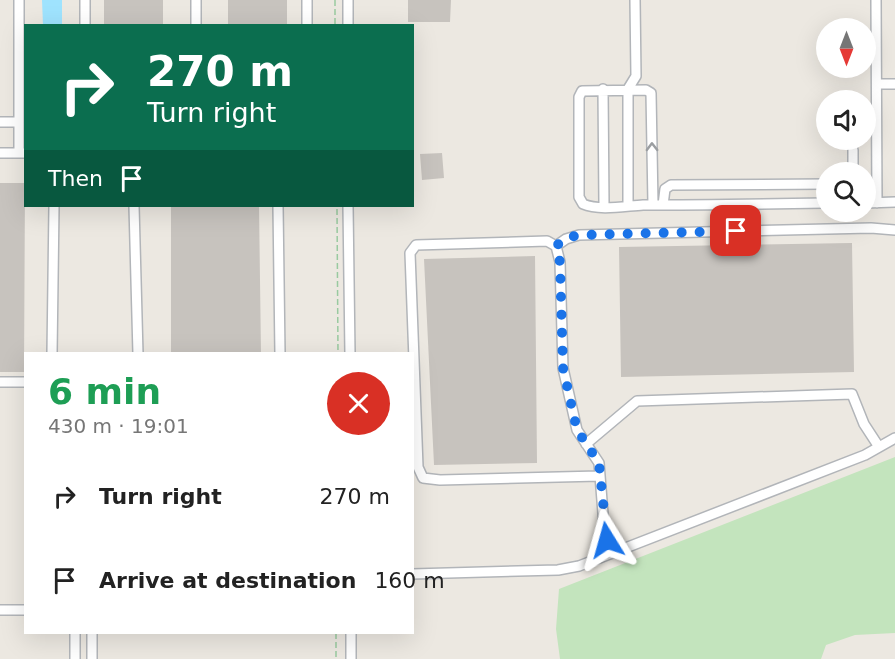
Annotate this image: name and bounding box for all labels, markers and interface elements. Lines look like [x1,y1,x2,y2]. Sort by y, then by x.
north arrow [816,18,876,78]
map controls [816,18,876,222]
text: 270 m [147,47,293,96]
icon: right [48,48,126,126]
button: sound [816,90,876,150]
text: Turn right [147,97,276,128]
one-way arrow [646,142,658,151]
icon: arrive [115,162,148,195]
button: search [816,162,876,222]
text: Then [48,166,103,191]
pin [710,205,761,256]
icon: arrive [719,214,752,247]
text: 6 min [48,371,161,412]
button: close [327,372,390,435]
text: 430 m · 19:01 [48,414,189,438]
icon: right [48,480,81,513]
text: Turn right [99,484,222,509]
text: 270 m [320,484,390,509]
position arrow [575,508,639,572]
icon: arrive [48,564,81,597]
text: Arrive at destination [99,568,356,593]
text: 160 m [374,568,445,593]

